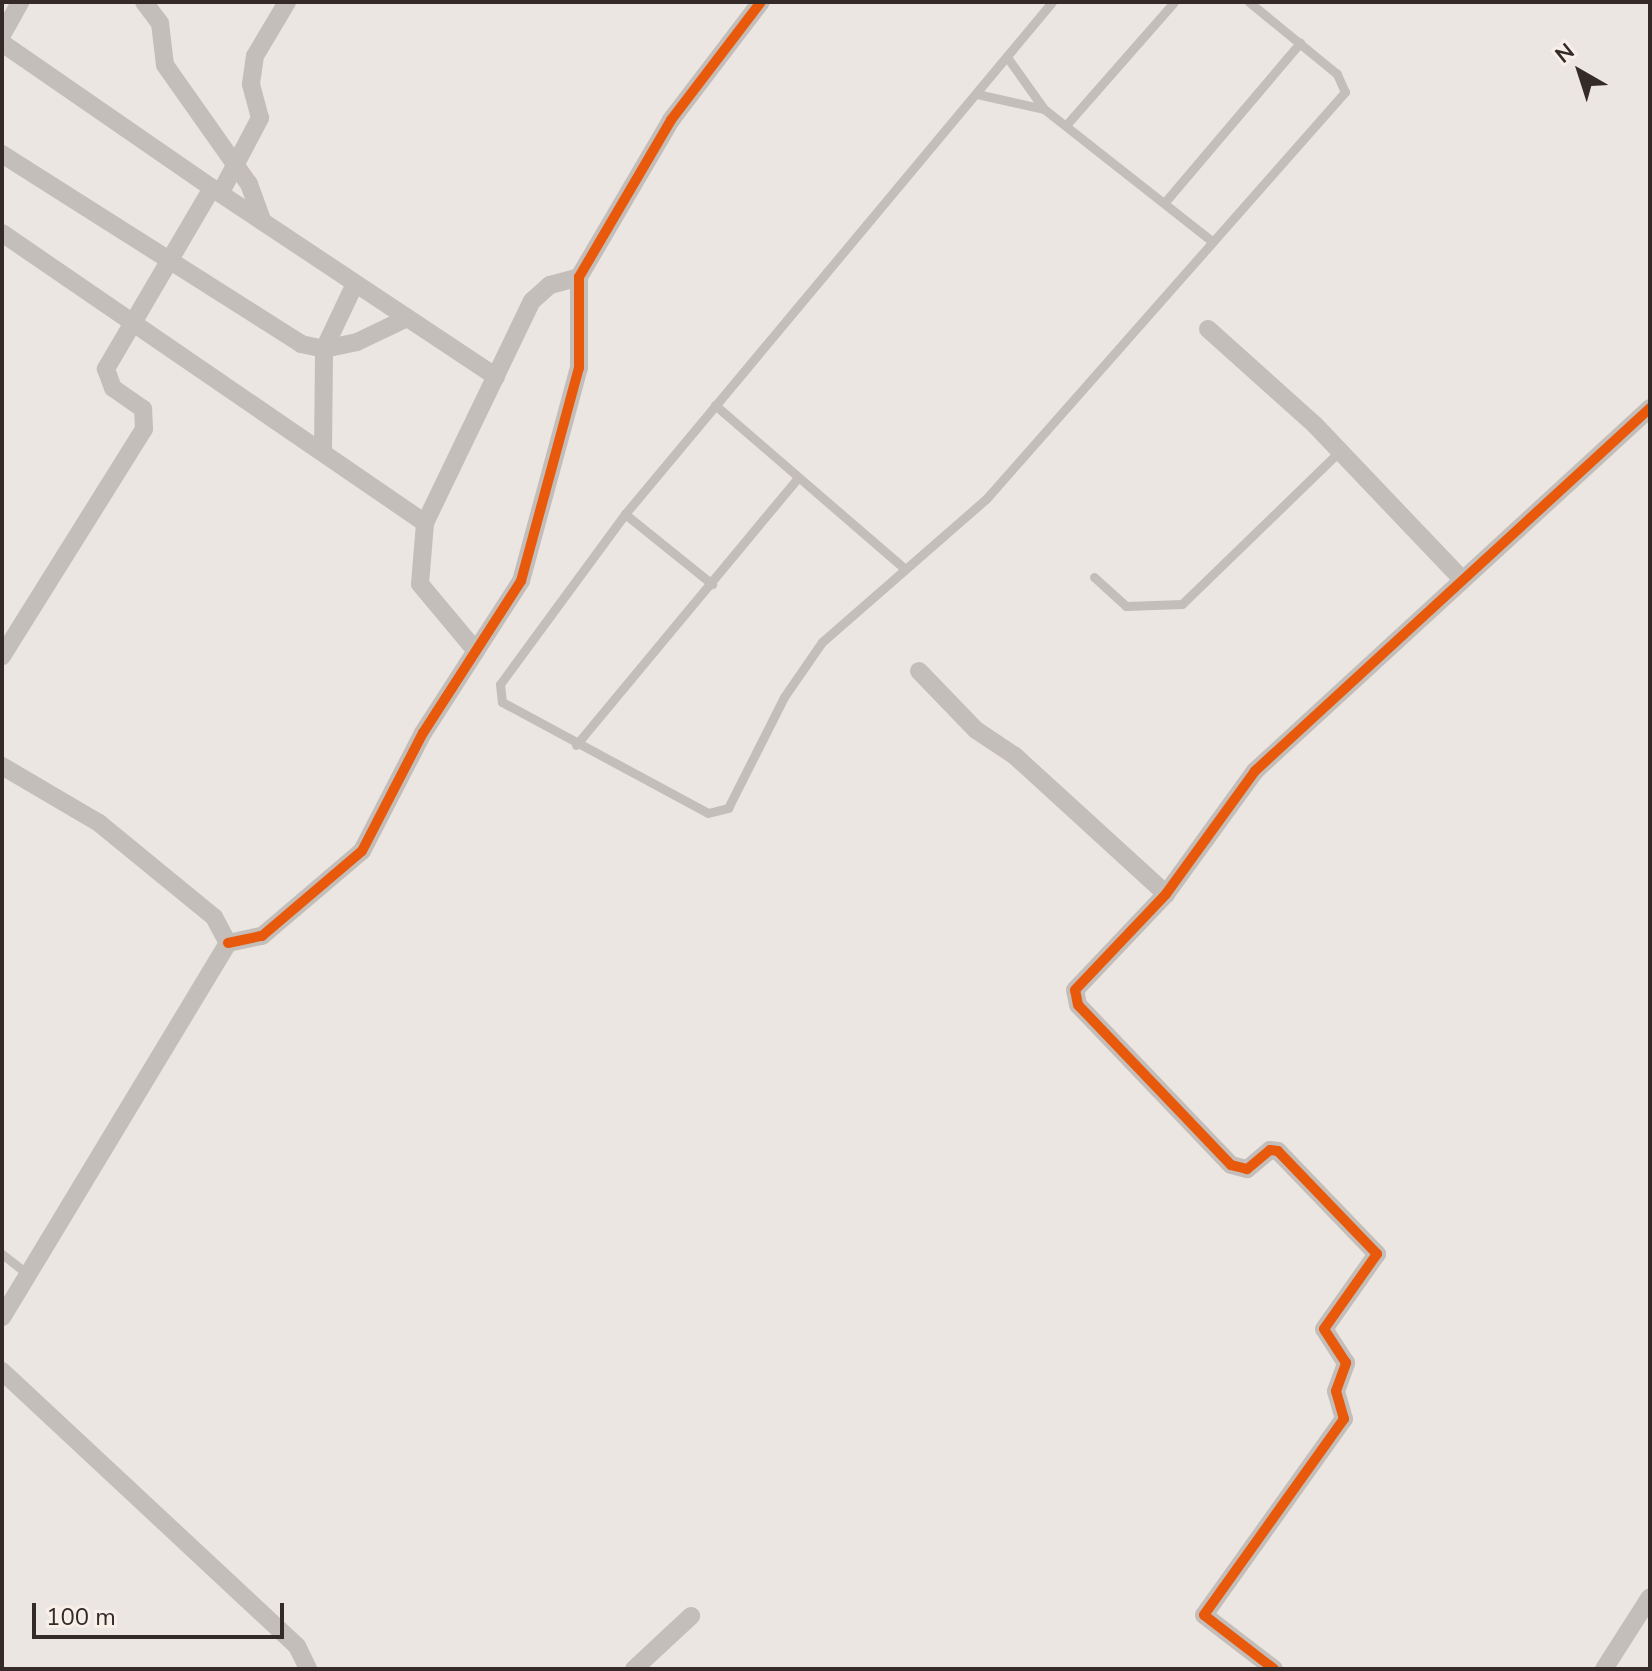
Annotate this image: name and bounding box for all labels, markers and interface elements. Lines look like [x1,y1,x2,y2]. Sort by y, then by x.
north arrow [1540,32,1620,112]
text: N [1549,37,1581,70]
scale bar [36,1587,288,1637]
text: 100 m [46,1601,116,1633]

